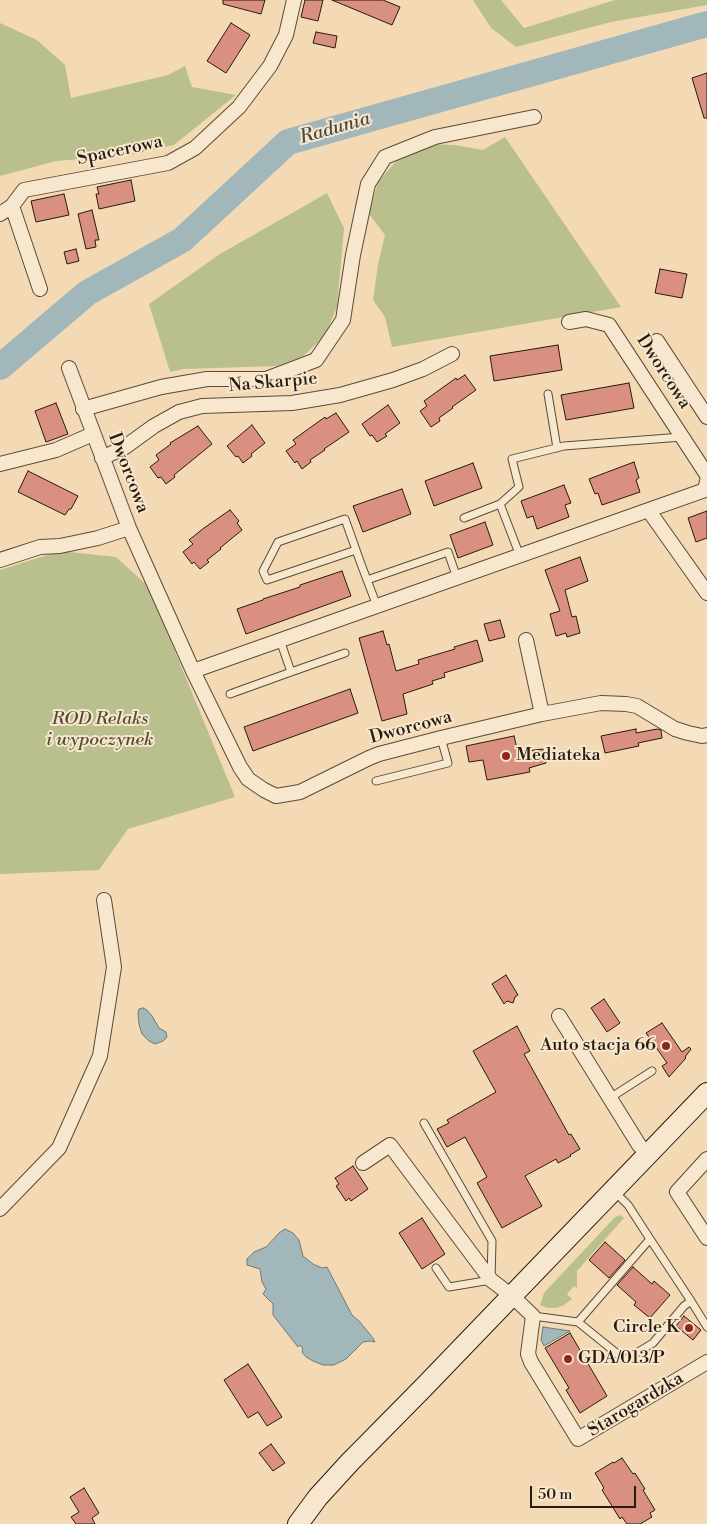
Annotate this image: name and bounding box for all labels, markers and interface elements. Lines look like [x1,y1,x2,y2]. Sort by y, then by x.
water label: Radunia [297,108,373,150]
street label: Spacerowa [75,131,165,171]
street label: Dworcowa [631,331,695,413]
street label: Na Skarpie [228,368,318,398]
street label: Dworcowa [103,430,153,516]
street label: Dworcowa [367,707,455,749]
park label: ROD Relaks i wypoczynek [47,709,153,752]
place label: Mediateka [516,745,601,767]
marker: Mediateka [500,750,512,762]
place label: Auto stacja 66 [540,1035,656,1057]
marker: Auto stacja 66 [660,1040,672,1052]
place label: Circle K [613,1317,679,1339]
marker: Circle K [683,1322,695,1334]
place label: GDA/013/P [578,1348,665,1370]
marker: GDA/013/P [562,1353,574,1365]
street label: Starogardzka [584,1368,688,1442]
scale bar [532,1476,638,1508]
text: 50 m [538,1485,572,1504]

